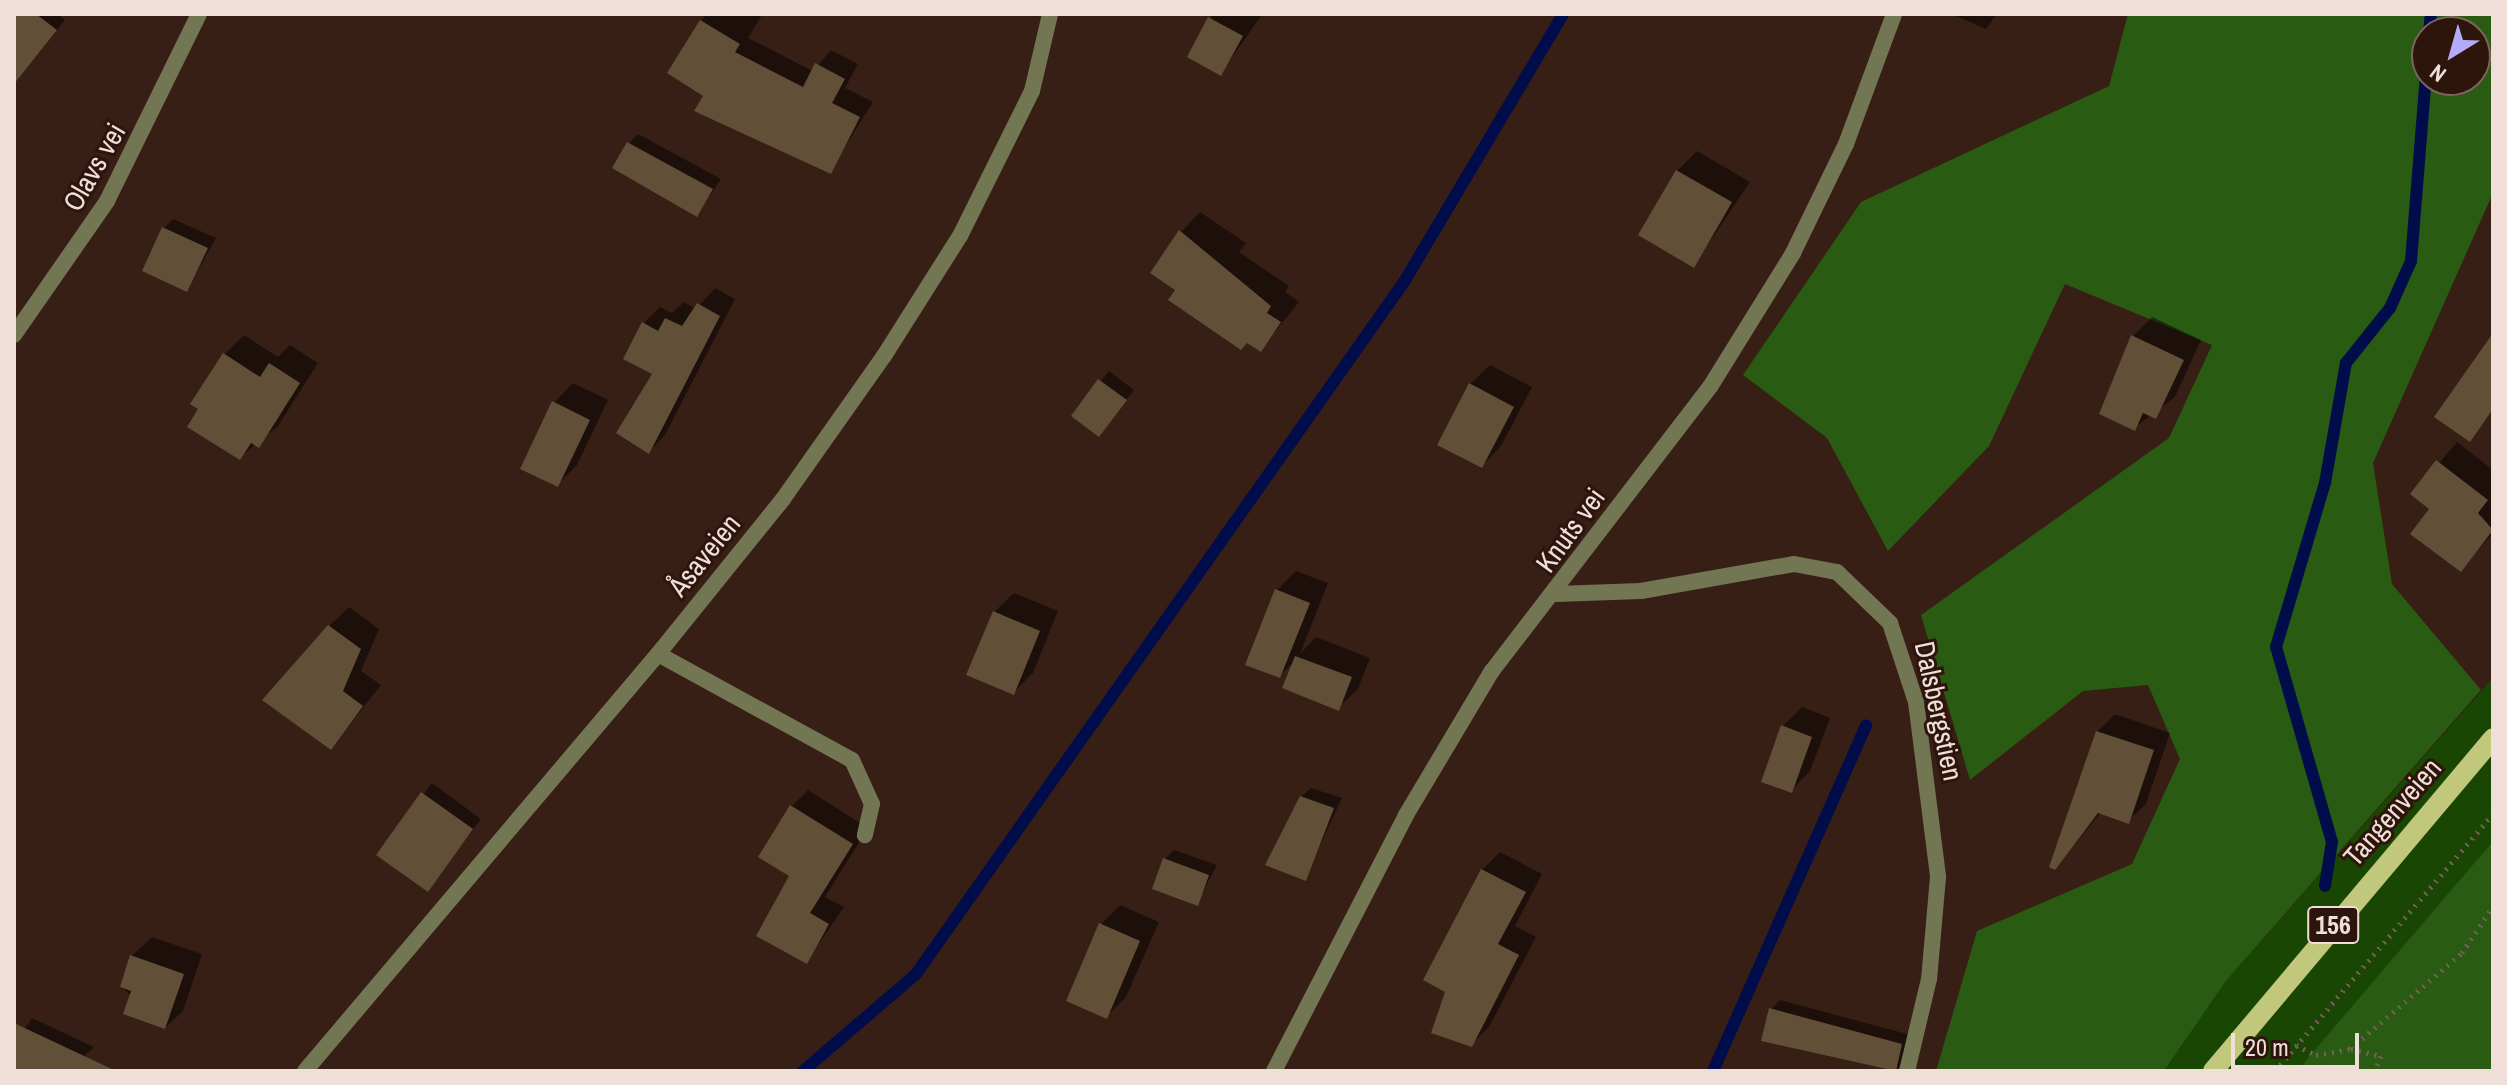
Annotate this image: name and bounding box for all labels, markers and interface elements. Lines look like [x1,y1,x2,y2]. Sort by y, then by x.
north arrow [2411,16,2491,96]
text: N [2424,58,2452,89]
street label: Olavs vei [56,117,132,217]
street label: Knuts vei [1528,481,1612,579]
street label: Åsaveien [661,507,747,603]
street label: Dalsbergstien [1908,638,1970,784]
street label: Tangenveien [2336,751,2448,873]
road number: 156 [2307,903,2359,947]
scale bar [2235,1017,2363,1067]
text: 20 m [2245,1031,2289,1063]

